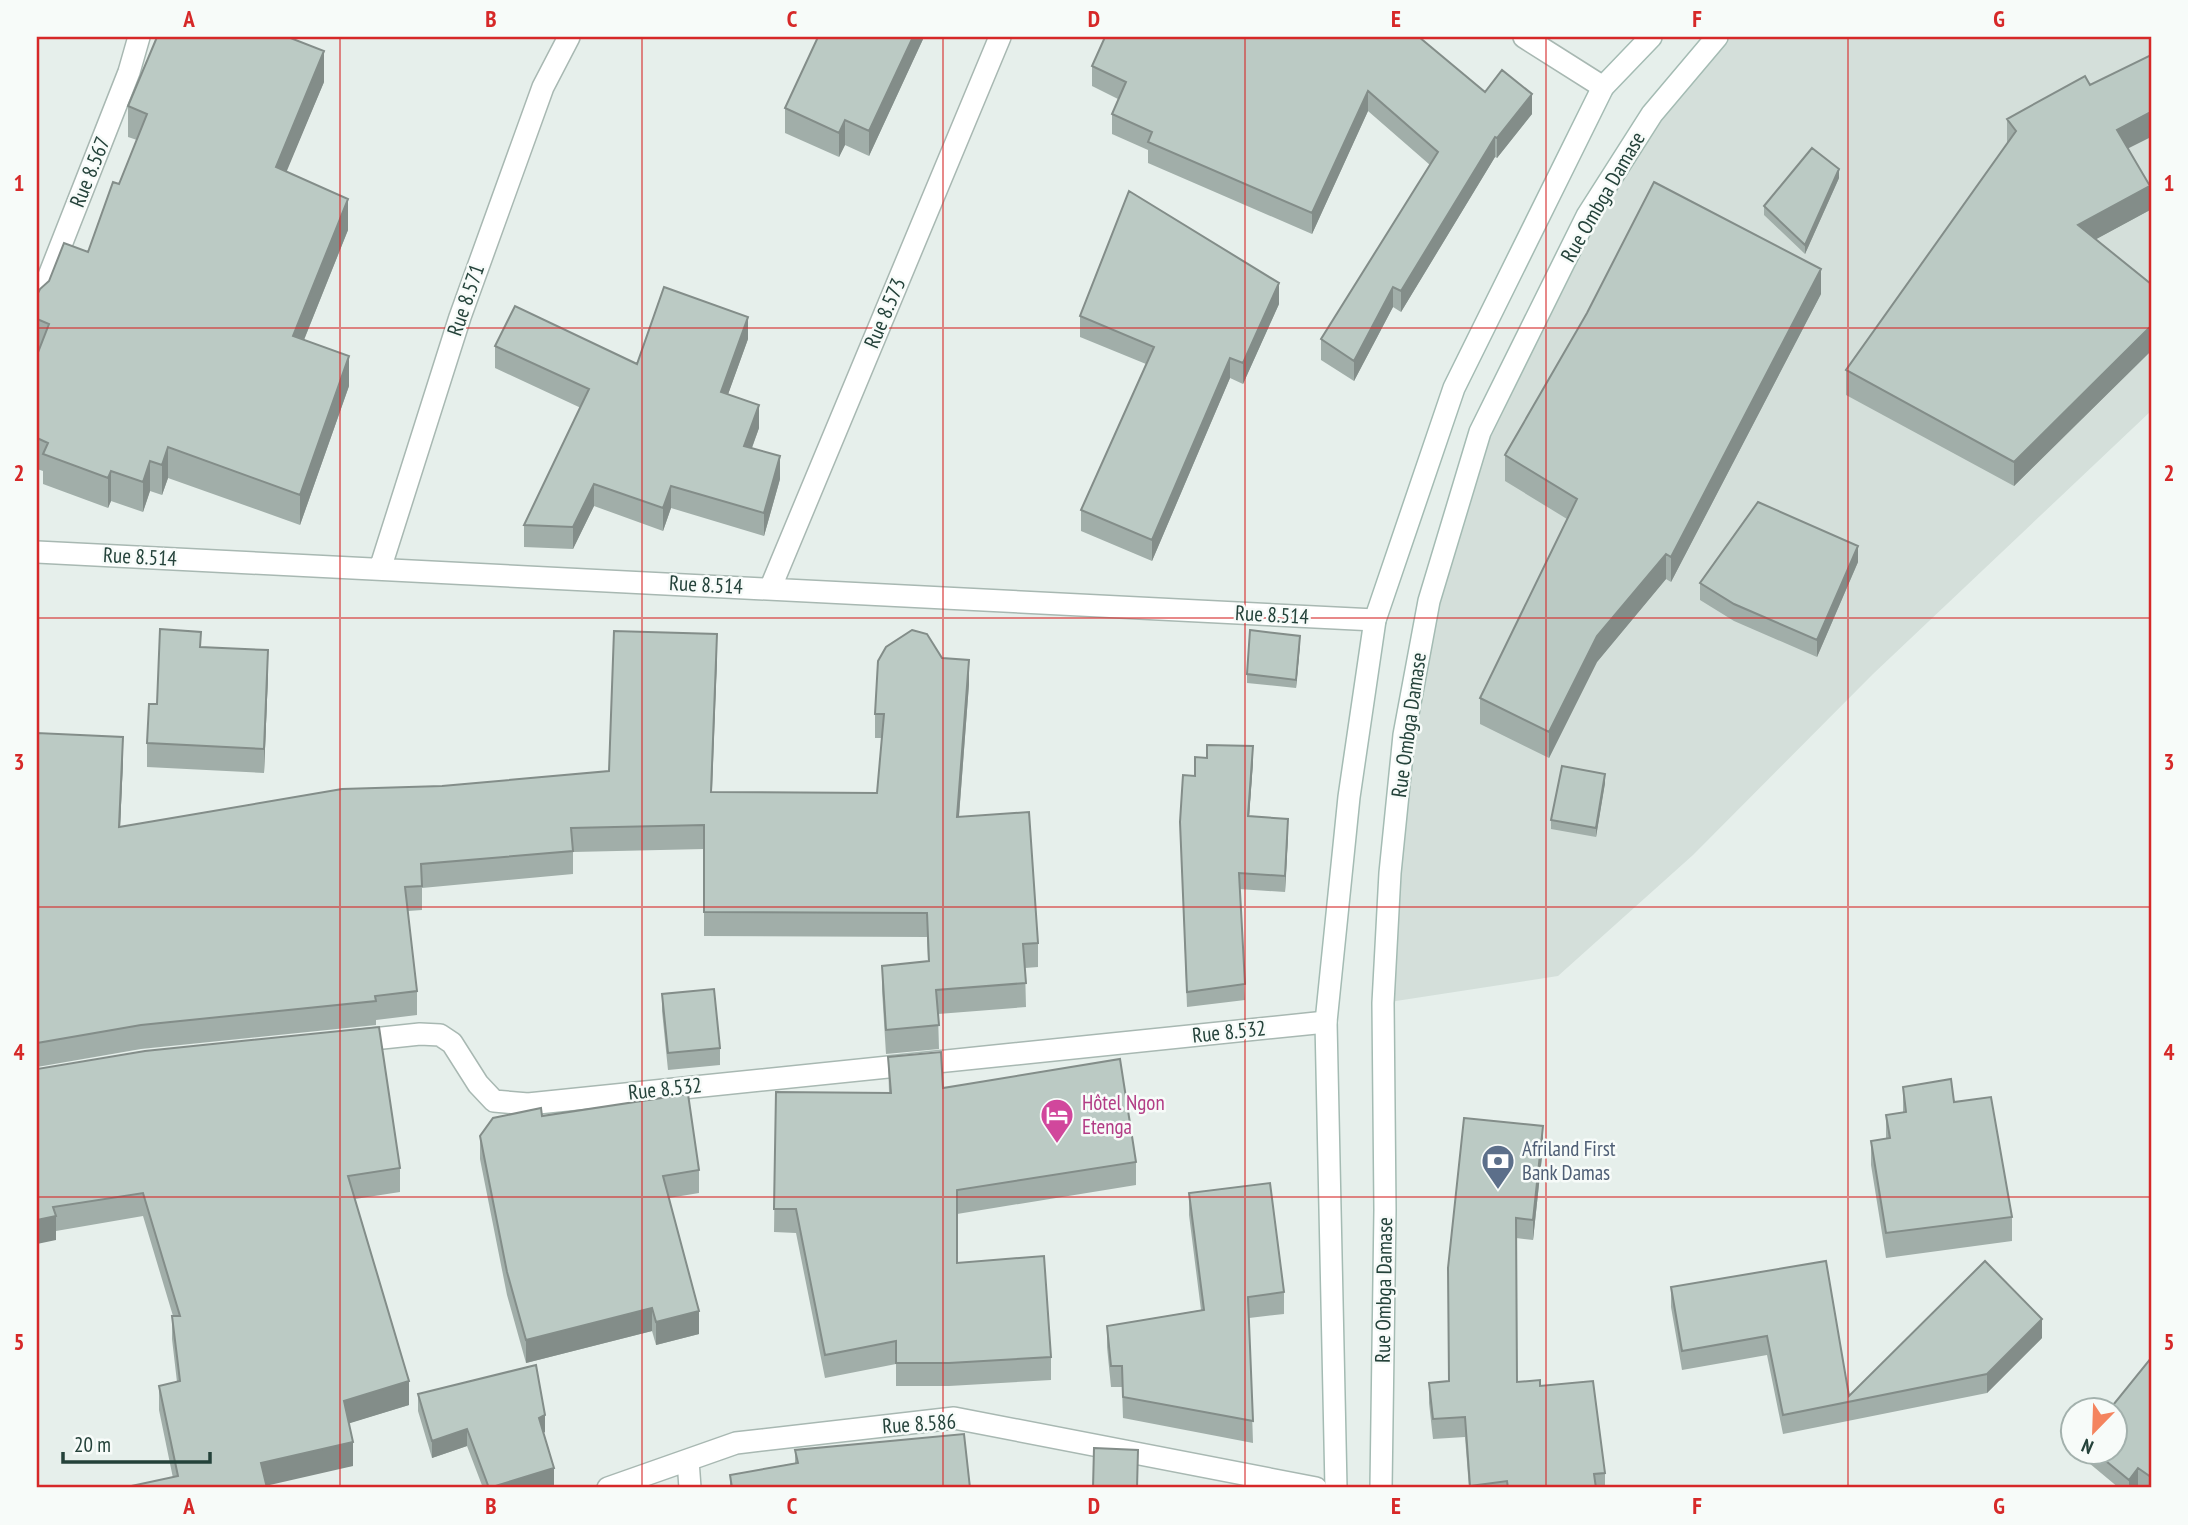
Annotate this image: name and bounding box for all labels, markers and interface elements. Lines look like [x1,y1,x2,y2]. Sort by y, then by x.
text: A [182,4,195,33]
text: B [485,4,497,33]
text: C [787,4,798,33]
text: D [1088,4,1100,33]
text: E [1391,4,1401,33]
text: F [1692,4,1702,33]
text: G [1993,4,2005,33]
street label: Rue Ombga Damase [1554,127,1651,267]
street label: Rue 8.567 [63,133,116,211]
text: 1 [14,168,25,197]
text: 1 [2164,168,2175,197]
street label: Rue 8.571 [441,261,490,339]
street label: Rue 8.573 [858,274,911,352]
text: 2 [14,458,25,487]
text: 2 [2164,458,2175,487]
street label: Rue 8.514 [102,541,178,572]
street label: Rue 8.514 [668,569,744,600]
street label: Rue 8.514 [1234,599,1310,630]
street label: Rue Ombga Damase [1385,651,1432,799]
text: 3 [14,747,25,776]
text: 3 [2164,747,2175,776]
street label: Rue 8.532 [1191,1014,1267,1049]
text: 4 [14,1037,25,1066]
text: 4 [2164,1037,2175,1066]
street label: Rue 8.532 [627,1071,703,1106]
place label: Hôtel Ngon Etenga [1082,1089,1165,1140]
hotel icon: Hôtel Ngon Etenga [1038,1096,1076,1145]
place label: Afriland First Bank Damas [1522,1135,1616,1186]
bank icon: Afriland First Bank Damas [1479,1142,1517,1191]
street label: Rue Ombga Damase [1369,1217,1398,1363]
text: 5 [14,1327,25,1356]
text: 5 [2164,1327,2175,1356]
north arrow [2058,1396,2128,1466]
street label: Rue 8.586 [881,1407,957,1440]
scale bar [63,1420,210,1464]
text: 20 m [74,1431,111,1458]
text: N [2078,1434,2097,1460]
text: A [182,1491,195,1520]
text: B [485,1491,497,1520]
text: C [787,1491,798,1520]
text: D [1088,1491,1100,1520]
text: E [1391,1491,1401,1520]
text: F [1692,1491,1702,1520]
text: G [1993,1491,2005,1520]

